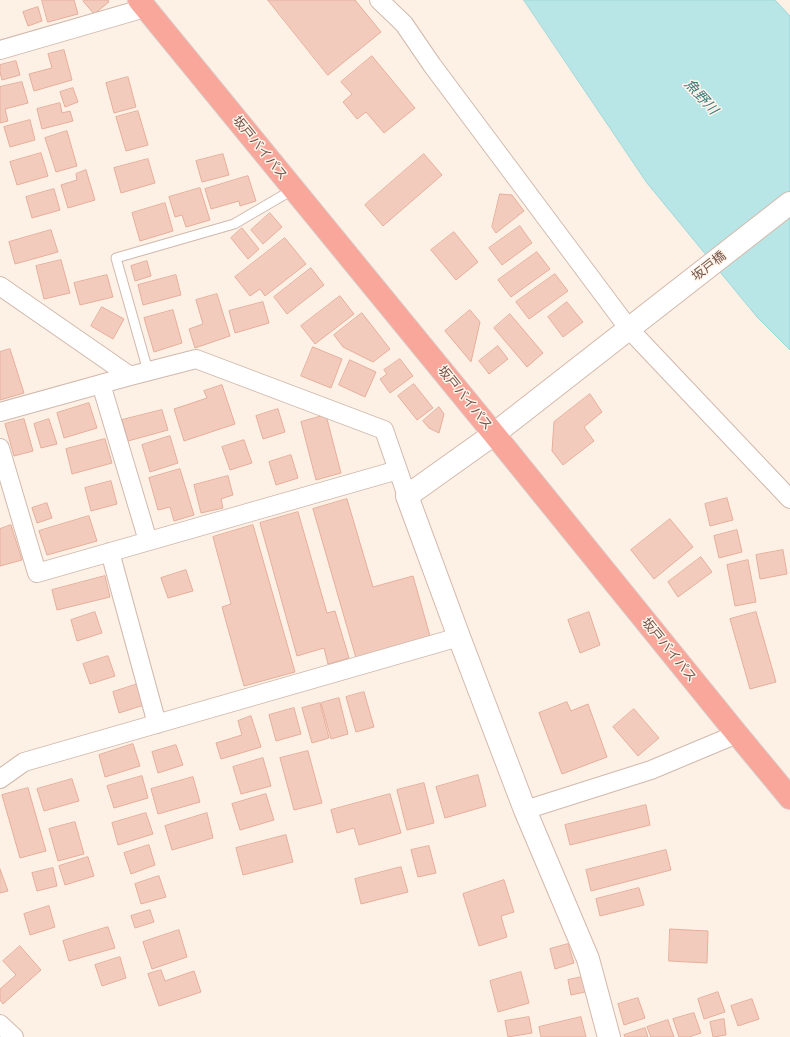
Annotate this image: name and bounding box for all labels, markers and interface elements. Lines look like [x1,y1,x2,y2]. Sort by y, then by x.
water label: 魚野川 [681,76,721,118]
street label: 坂戸バイパス [229,113,291,183]
street label: 坂戸橋 [689,248,729,284]
street label: 坂戸バイパス [434,363,496,433]
street label: 坂戸バイパス [638,615,700,685]

